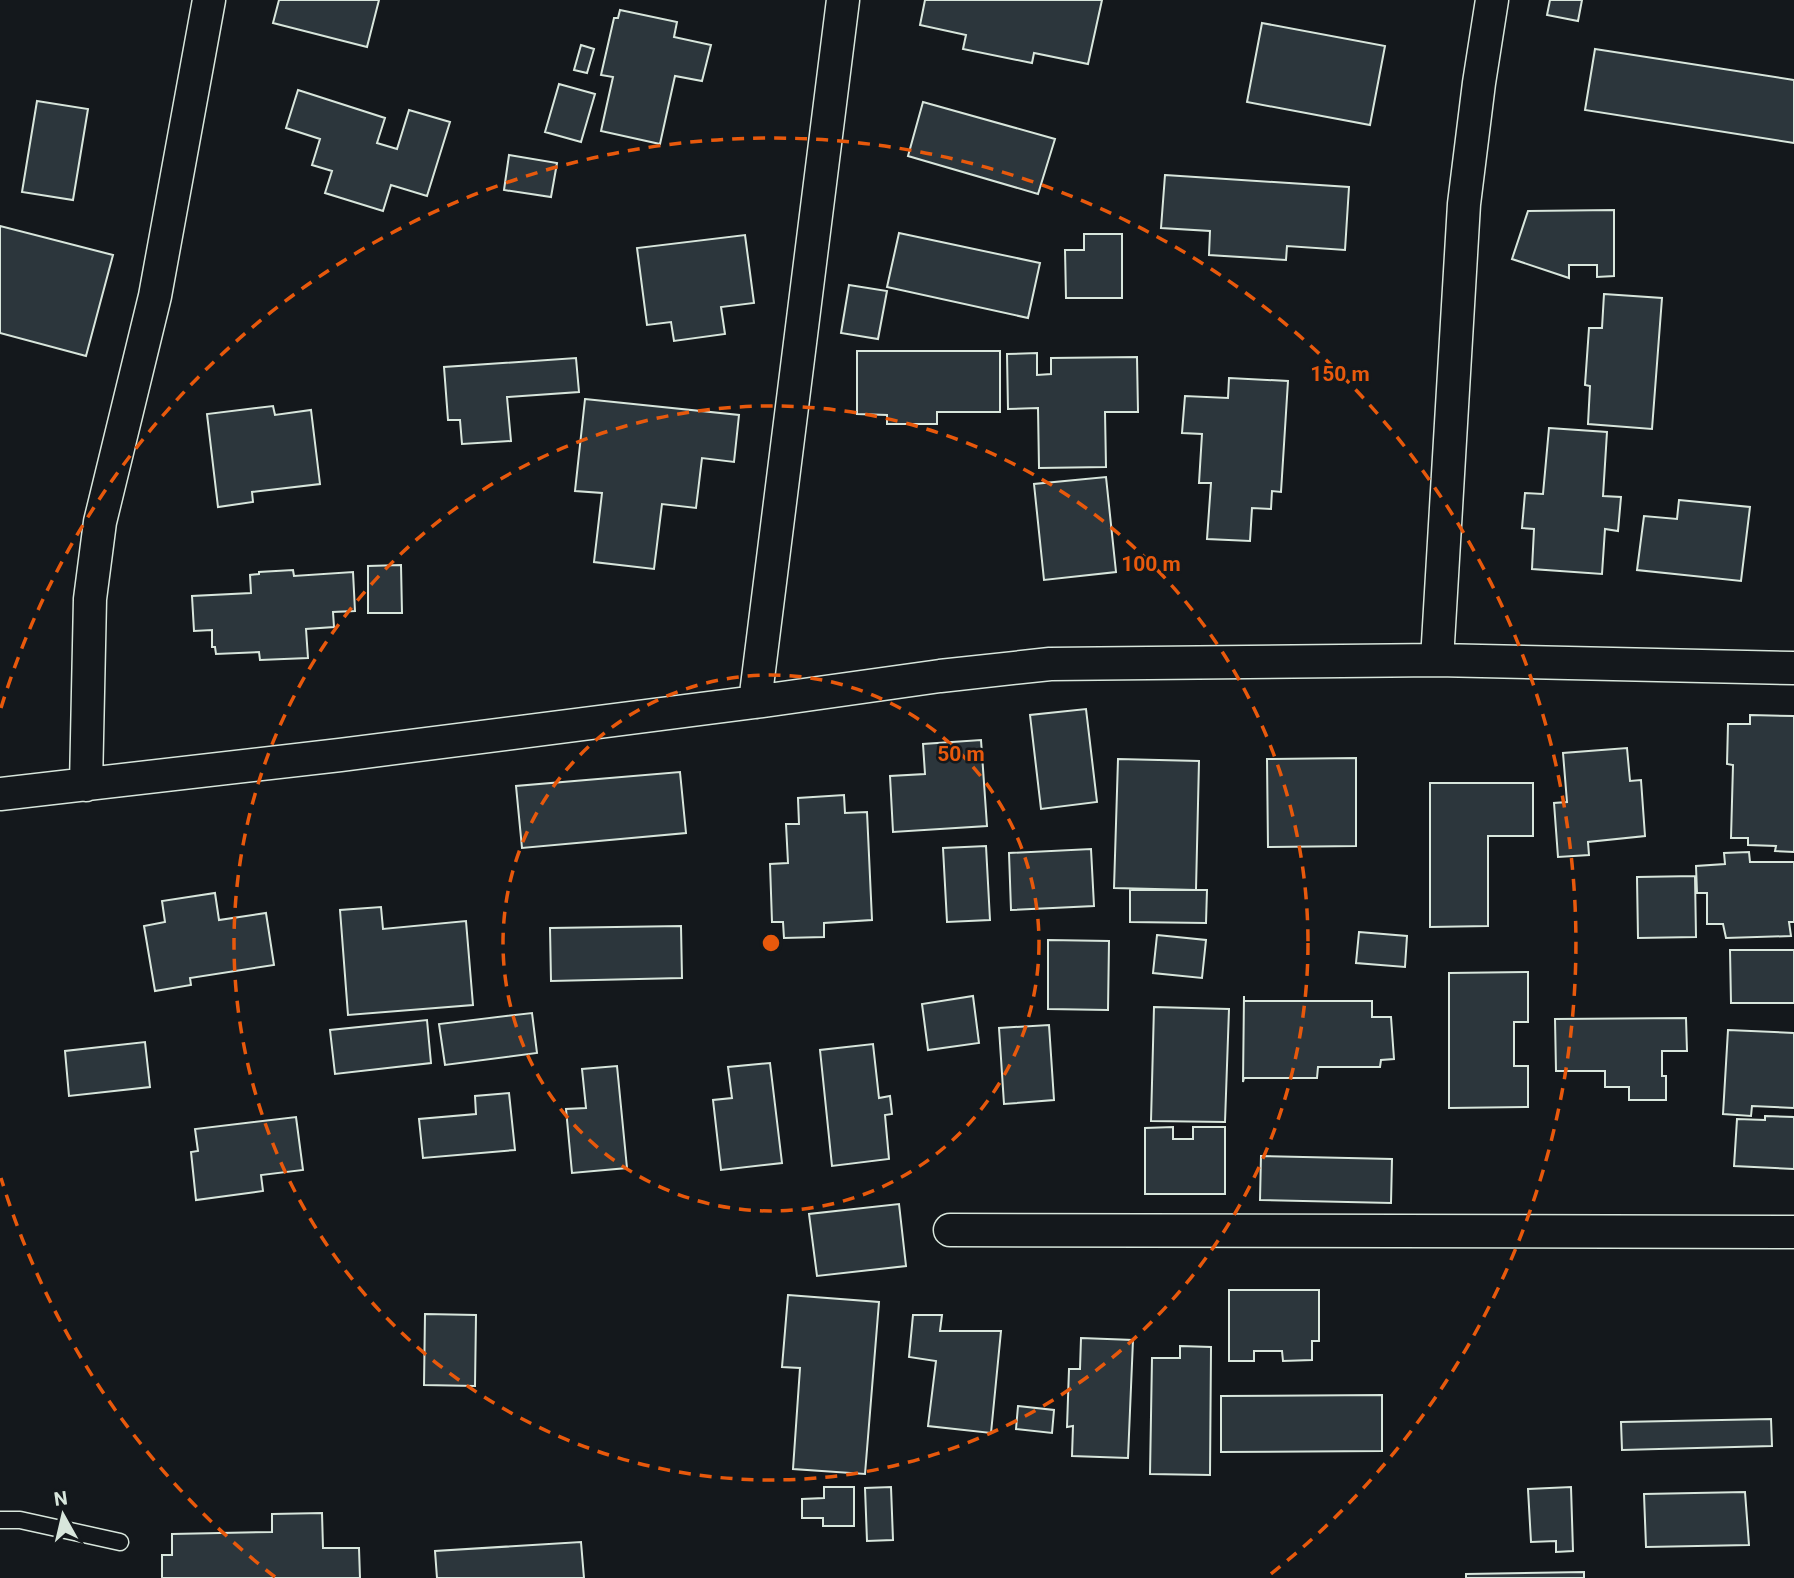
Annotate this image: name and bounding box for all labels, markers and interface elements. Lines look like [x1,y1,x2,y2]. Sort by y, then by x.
text: 150 m [1310,362,1370,386]
text: 100 m [1121,552,1181,576]
text: 50 m [937,742,985,766]
centre of rings [759,931,783,955]
north arrow [28,1480,98,1550]
text: N [52,1486,69,1511]

